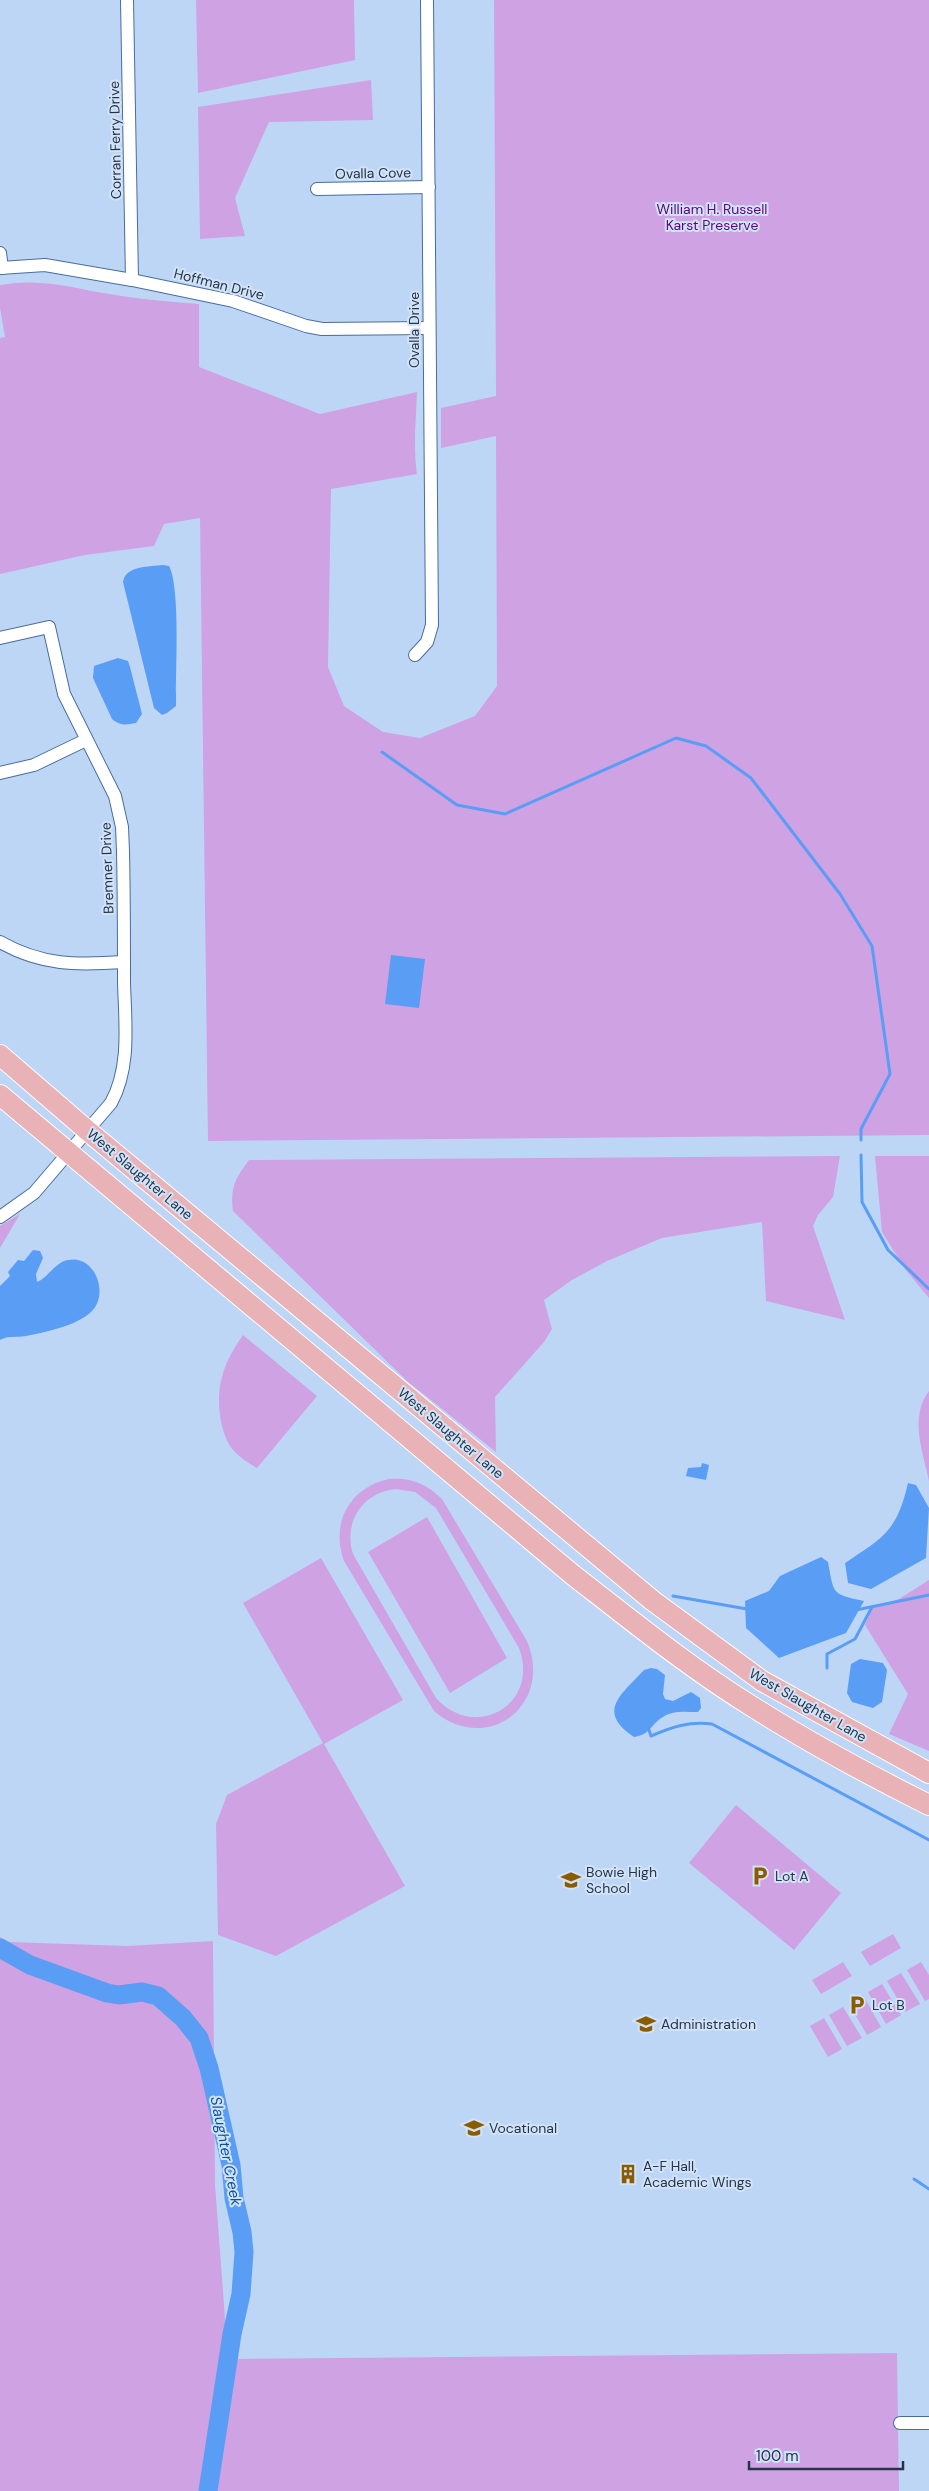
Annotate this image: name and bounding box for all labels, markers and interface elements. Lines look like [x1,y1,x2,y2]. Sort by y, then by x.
street label: Corran Ferry Drive [105,81,125,199]
street label: Ovalla Cove [335,163,411,183]
park label: William H. Russell Karst Preserve [657,200,767,234]
street label: Hoffman Drive [172,264,266,304]
street label: Ovalla Drive [405,292,423,368]
street label: Bremner Drive [96,822,118,914]
street label: West Slaughter Lane [83,1124,197,1224]
street label: West Slaughter Lane [394,1383,508,1483]
street label: West Slaughter Lane [746,1664,870,1746]
place label: Bowie High School [586,1863,657,1897]
parking icon: Lot A [749,1865,771,1887]
place label: Lot A [775,1867,809,1885]
school or university icon: Bowie High School [560,1869,582,1891]
parking icon: Lot B [846,1994,868,2016]
place label: Lot B [872,1996,905,2014]
school or university icon: Administration [635,2013,657,2035]
place label: Administration [661,2015,756,2033]
water label: Slaughter Creek [206,2095,246,2208]
school or university icon: Vocational [463,2117,485,2139]
place label: Vocational [489,2119,557,2137]
place label: A-F Hall, Academic Wings [643,2157,752,2191]
building icon: A-F Hall, Academic Wings [617,2163,639,2185]
scale bar [749,2438,903,2470]
text: 100 m [756,2446,799,2466]

